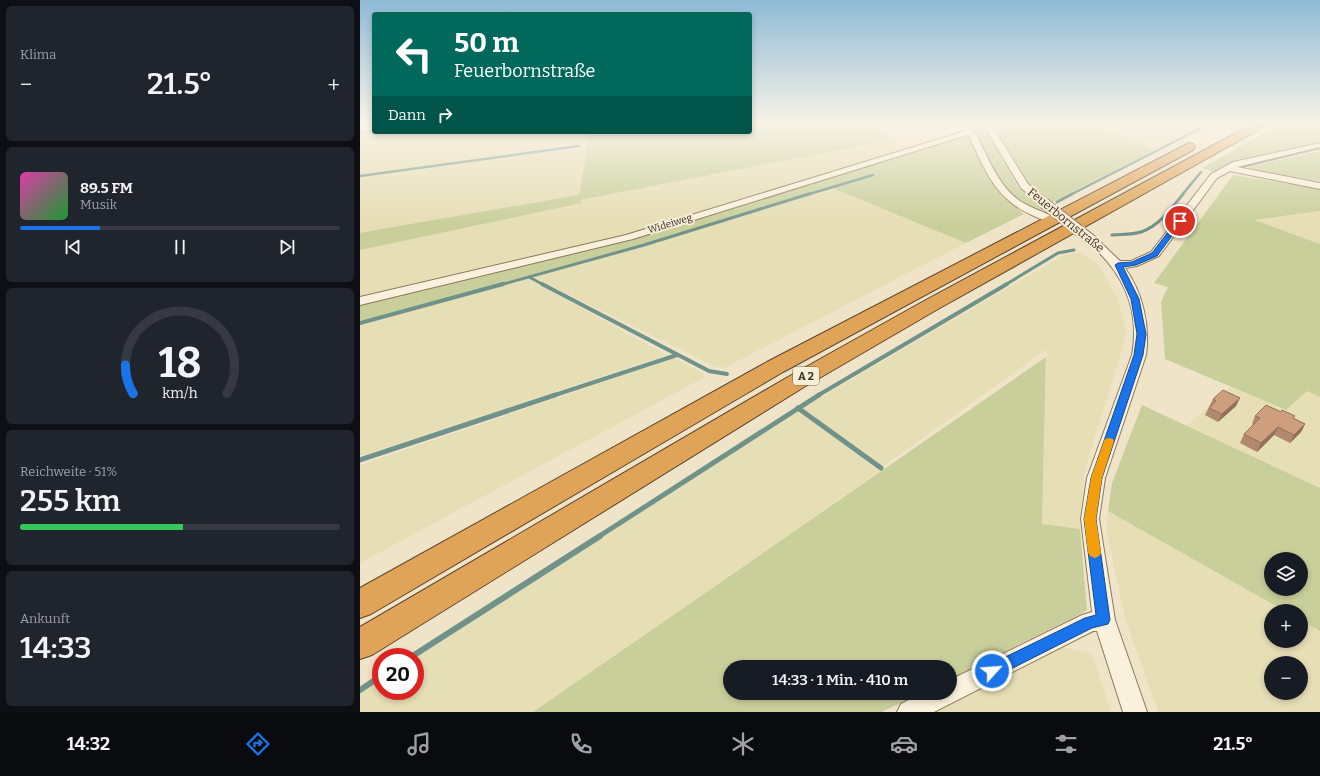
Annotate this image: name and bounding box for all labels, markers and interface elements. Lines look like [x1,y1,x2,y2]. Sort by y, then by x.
text: 50 m [454,26,519,59]
icon: left [388,28,440,80]
text: Klima [20,47,56,62]
text: Feuerbornstraße [454,60,595,82]
text: 21.5° [147,66,213,102]
text: − [20,71,32,98]
text: + [327,71,340,98]
icon: right [434,104,456,126]
text: Dann [388,106,426,124]
text: 89.5 FM [80,179,133,197]
street label: Feuerbornstraße [1025,185,1107,255]
text: Musik [80,197,117,212]
pin [1163,204,1197,238]
icon: arrive [1169,210,1191,232]
street label: Wideiweg [646,211,694,236]
icon: previous [62,236,84,258]
icon: pause [169,236,191,258]
icon: next [276,236,298,258]
text: 18 [158,338,202,388]
road number: A 2 [793,367,819,385]
text: km/h [162,385,198,402]
text: Reichweite · 51% [20,464,117,479]
text: 255 km [20,483,121,519]
map controls [1264,552,1308,700]
button: layers [1264,552,1308,596]
button: + [1264,604,1308,648]
text: Ankunft [20,611,70,626]
text: 14:33 [20,630,91,666]
speed limit sign: 20 [372,648,424,700]
position arrow [971,650,1013,692]
button: − [1264,656,1308,700]
text: 14:33 · 1 Min. · 410 m [772,671,908,689]
icon: directions [244,730,272,758]
icon: music [405,730,433,758]
icon: phone [567,730,595,758]
icon: climate [729,730,757,758]
icon: car [890,730,918,758]
icon: filters [1052,730,1080,758]
text: 14:32 [67,733,110,755]
text: 21.5° [1213,733,1253,755]

